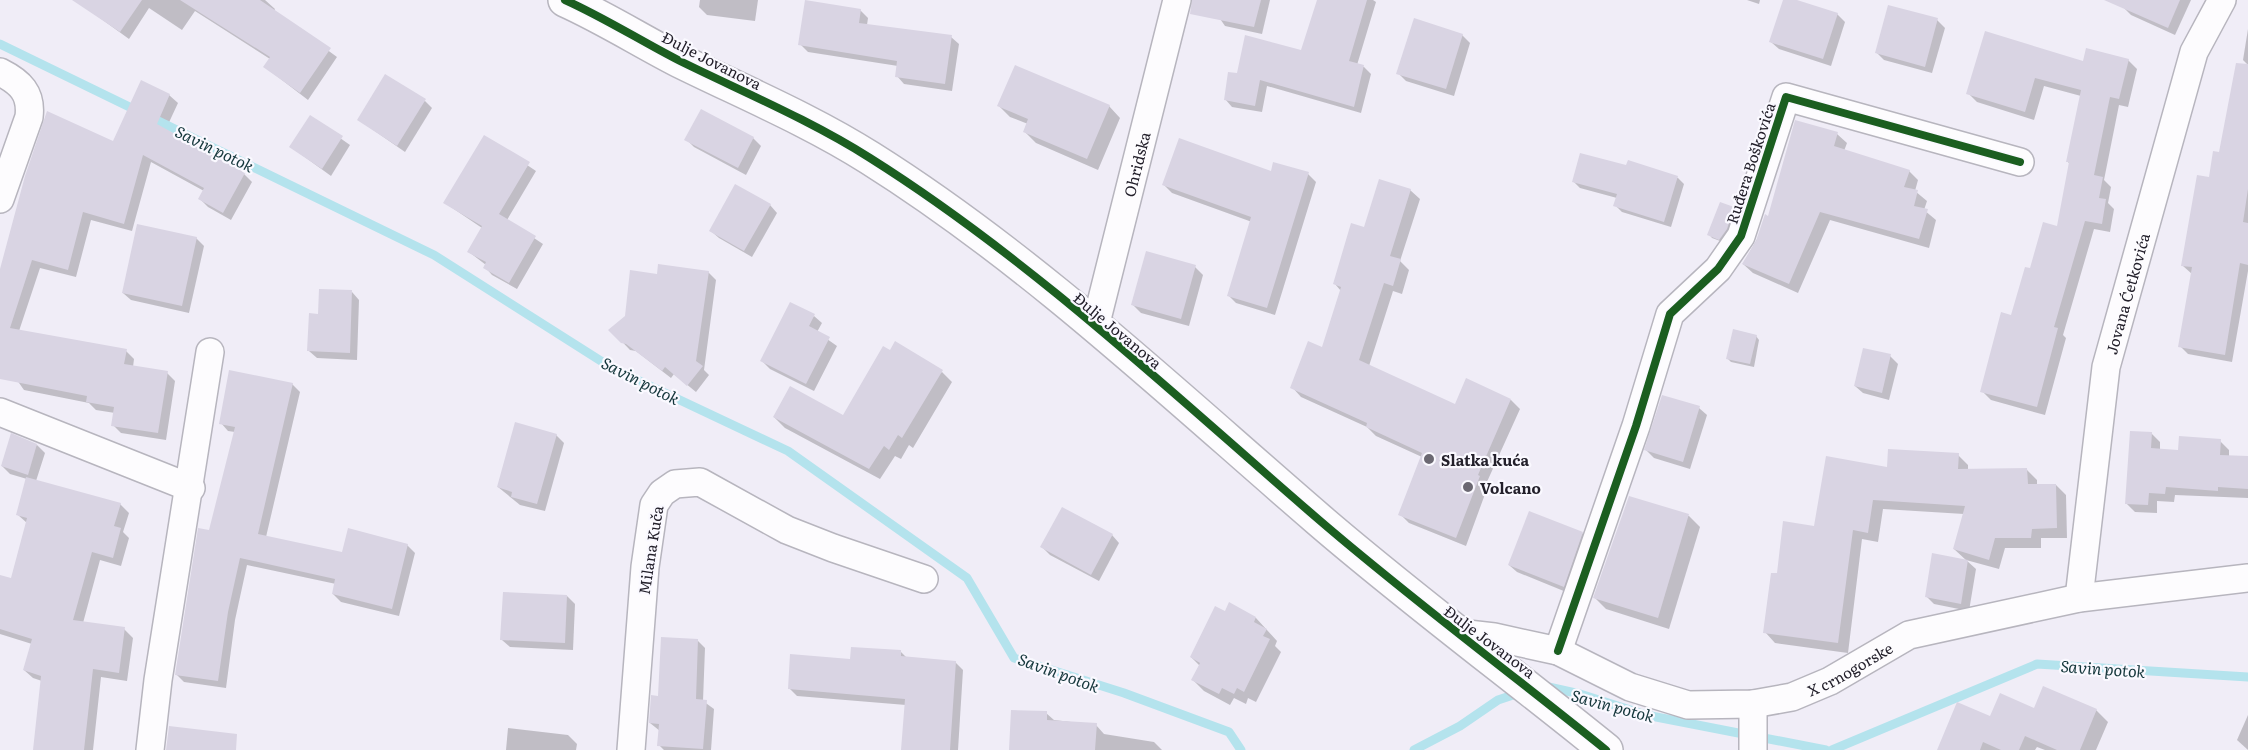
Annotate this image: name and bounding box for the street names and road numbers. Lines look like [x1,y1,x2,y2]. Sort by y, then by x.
street label: Đulje Jovanova [658,25,767,95]
street label: Ruđera Boškovića [1720,98,1781,227]
street label: Ohridska [1117,128,1155,199]
street label: Jovana Ćetkovića [2099,229,2155,357]
street label: Đulje Jovanova [1069,286,1168,374]
street label: Milana Kuča [632,503,669,596]
street label: Đulje Jovanova [1440,599,1541,684]
street label: X crnogorske [1803,636,1897,701]

